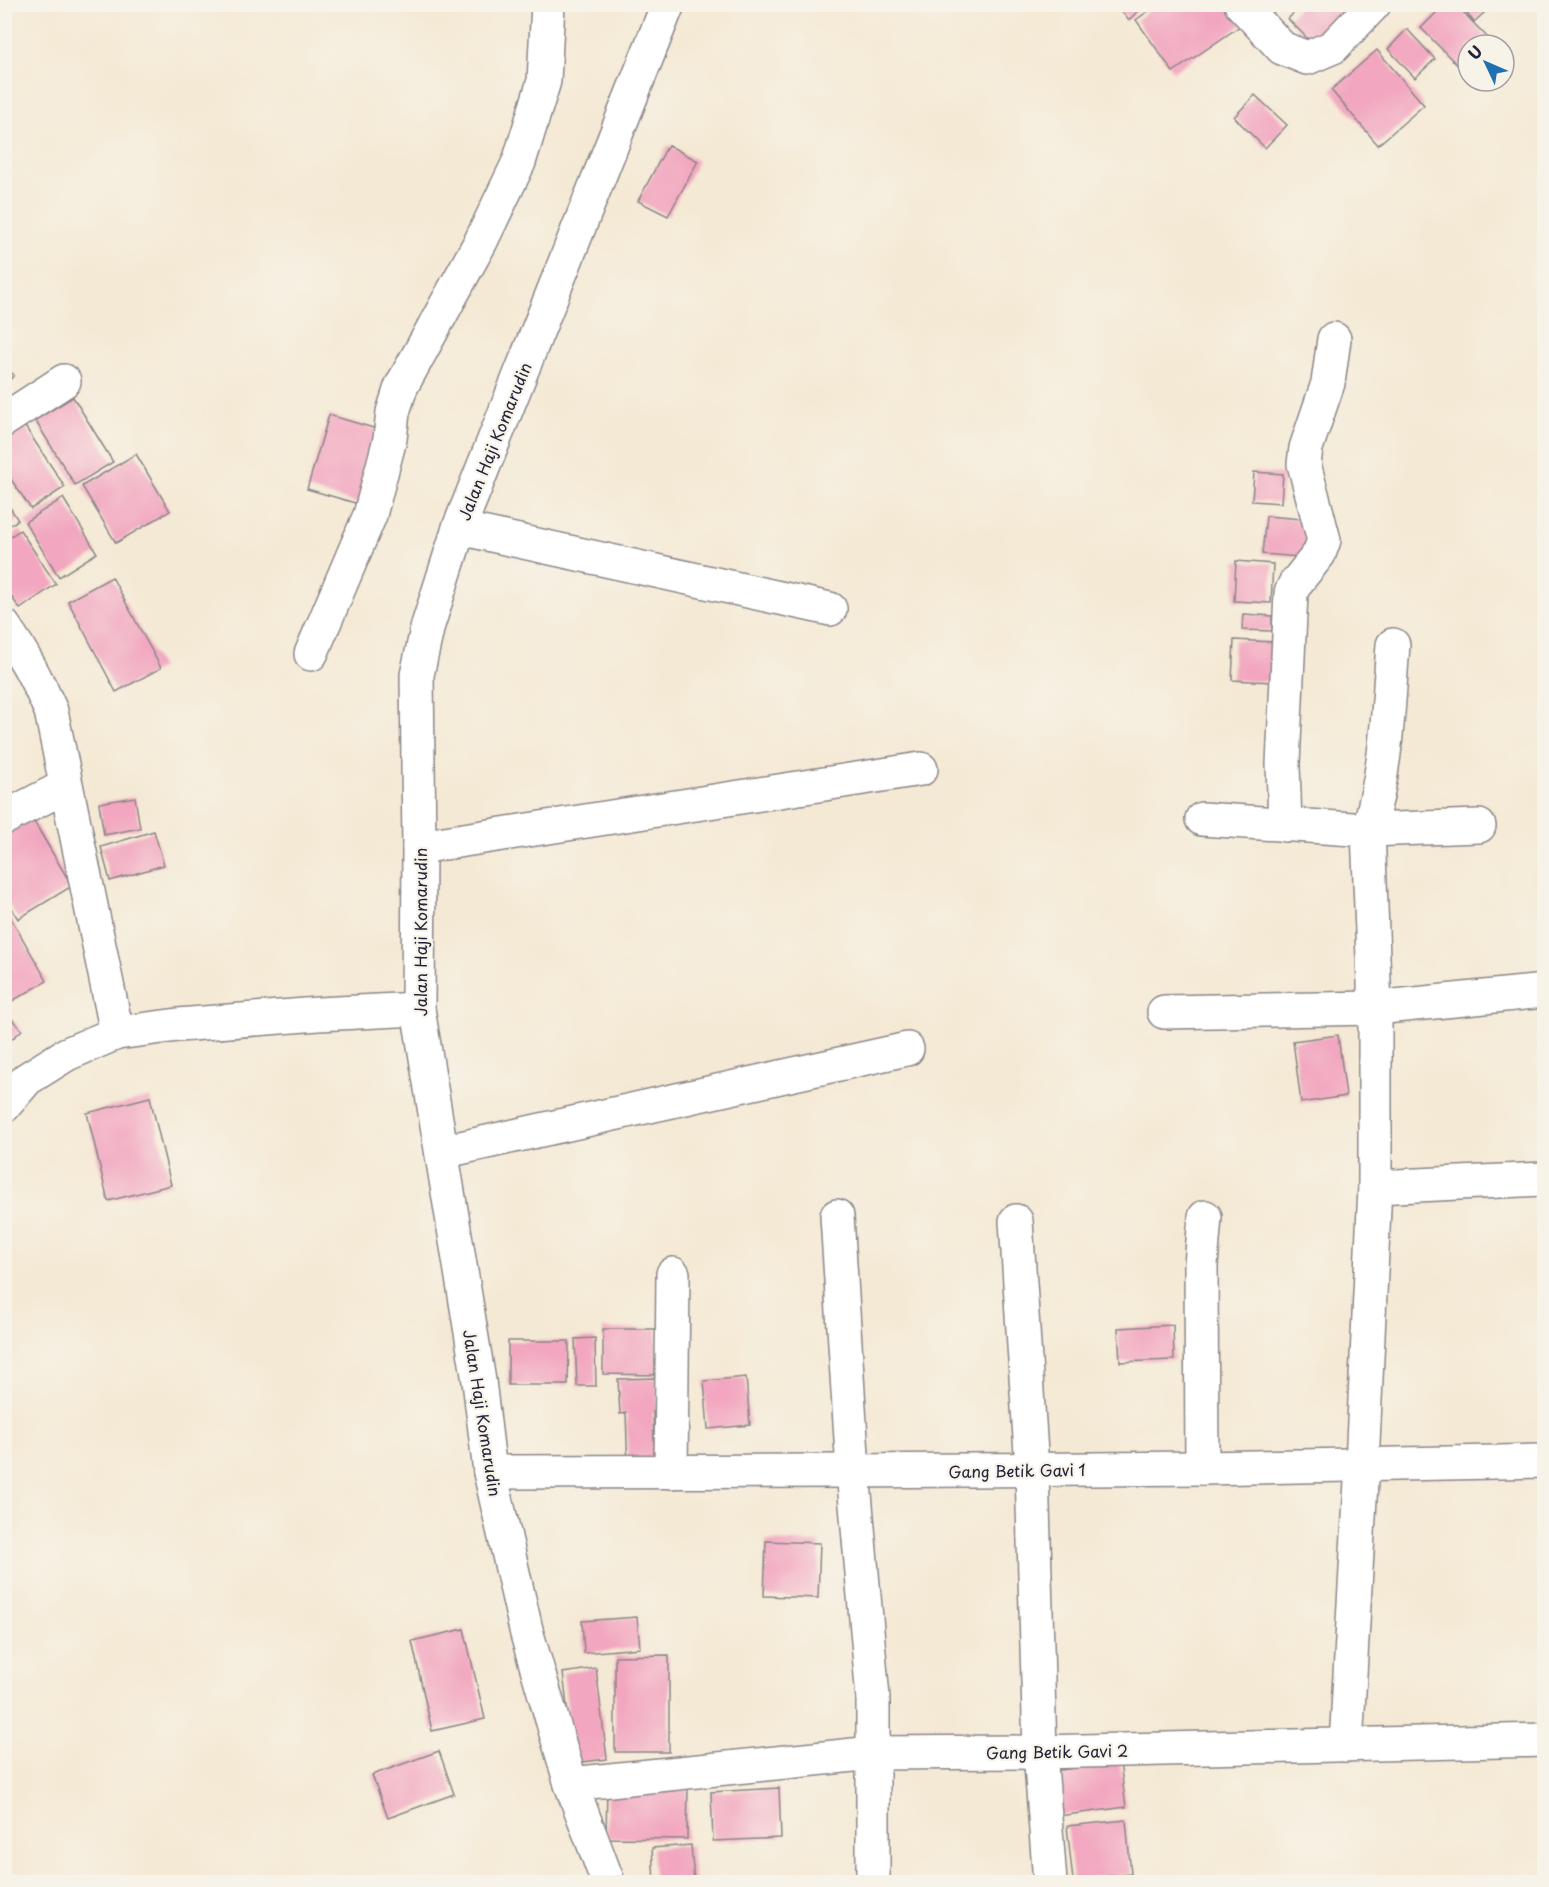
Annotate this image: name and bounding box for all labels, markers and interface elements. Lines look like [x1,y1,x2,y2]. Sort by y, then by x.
north arrow [1456,33,1516,93]
text: U [1462,39,1487,65]
street label: Jalan Haji Komarudin [451,358,537,524]
street label: Jalan Haji Komarudin [408,848,432,1016]
street label: Jalan Haji Komarudin [458,1328,508,1498]
street label: Gang Betik Gavi 1 [948,1457,1086,1483]
street label: Gang Betik Gavi 2 [986,1738,1128,1764]

